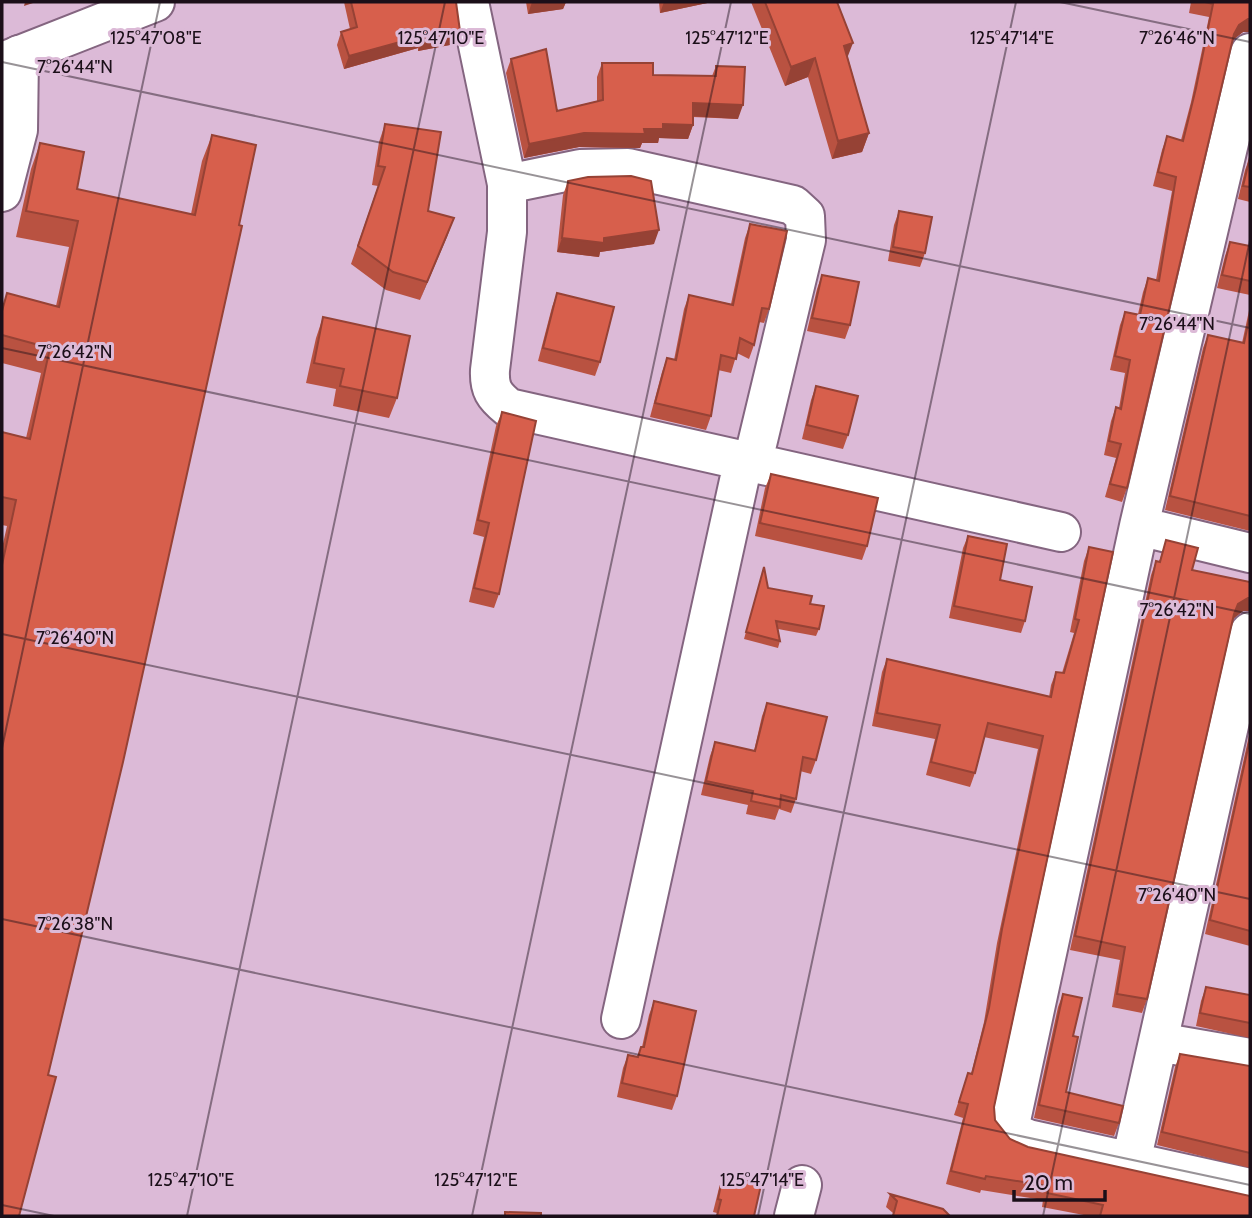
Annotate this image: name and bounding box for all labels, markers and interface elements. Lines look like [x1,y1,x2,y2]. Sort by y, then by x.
text: 125°47'08"E [110,27,202,49]
text: 125°47'10"E [398,27,484,49]
text: 125°47'12"E [685,27,769,49]
text: 125°47'14"E [970,27,1054,49]
text: 7°26'46"N [1139,27,1215,49]
text: 7°26'44"N [37,56,113,78]
text: 7°26'44"N [1139,313,1215,335]
text: 7°26'42"N [37,341,113,363]
text: 7°26'42"N [1139,599,1215,621]
text: 7°26'40"N [36,627,114,649]
text: 7°26'40"N [1138,884,1216,906]
text: 7°26'38"N [37,913,113,935]
scale bar [1014,1158,1105,1202]
text: 125°47'10"E [148,1169,234,1191]
text: 125°47'12"E [434,1169,518,1191]
text: 125°47'14"E [720,1169,804,1191]
text: 20 m [1024,1170,1073,1195]

